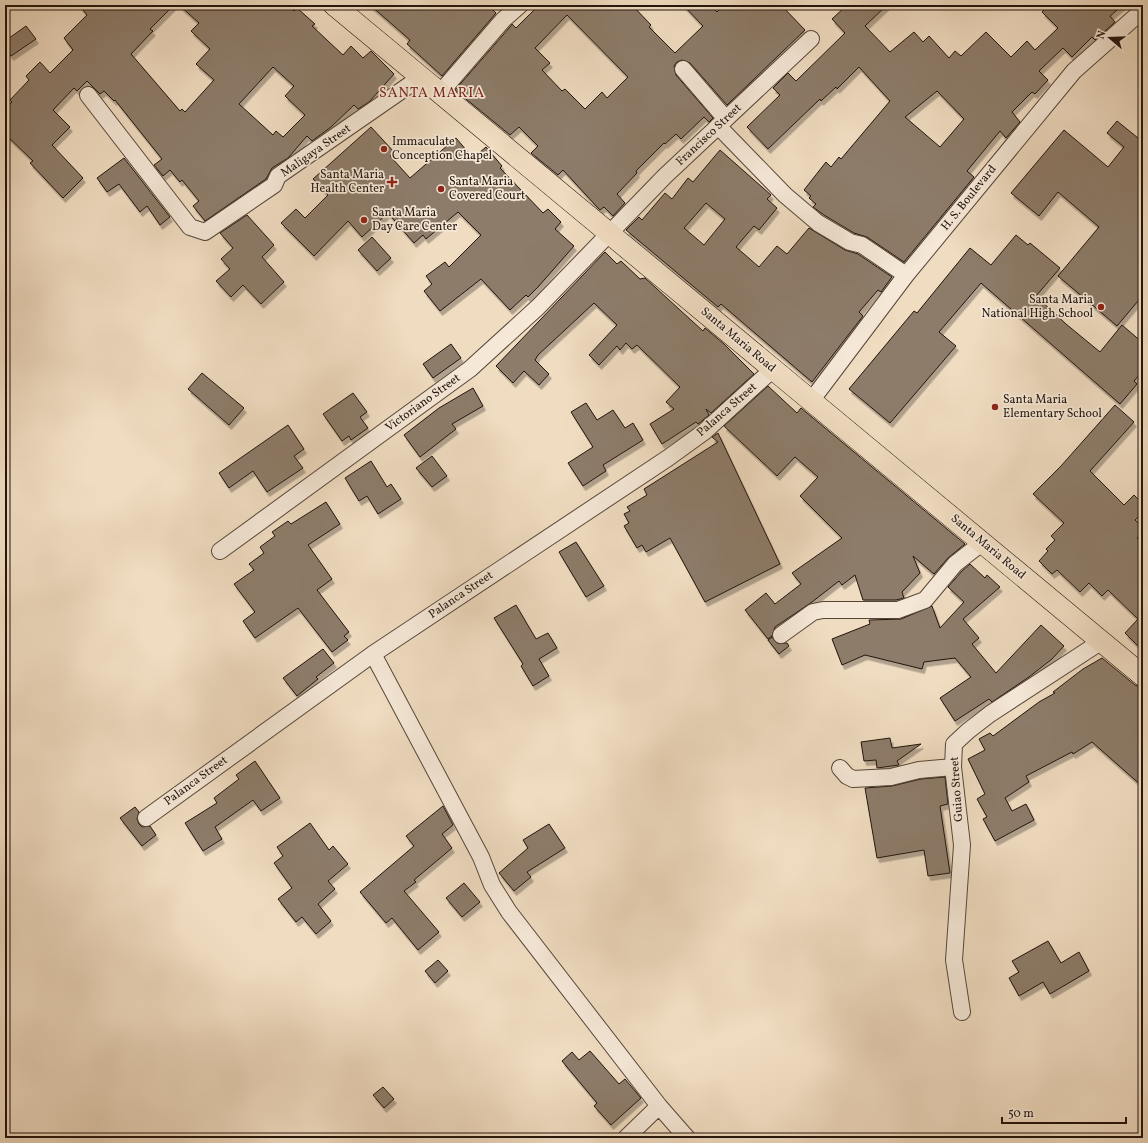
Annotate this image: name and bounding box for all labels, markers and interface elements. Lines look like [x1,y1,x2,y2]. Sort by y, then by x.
north arrow [1090,18,1130,58]
text: N [1094,29,1110,41]
district label: SANTA MARIA [379,84,485,103]
street label: Francisco Street [673,100,745,170]
street label: Maligaya Street [278,121,354,181]
place label: Immaculate Conception Chapel [392,134,493,164]
marker: Immaculate Conception Chapel [379,144,389,154]
street label: H. S. Boulevard [938,162,1001,234]
place label: Santa Maria Health Center [310,167,384,197]
place label: Santa Maria Covered Court [449,174,525,204]
marker: Santa Maria Health Center [387,177,397,187]
marker: Santa Maria Covered Court [436,184,446,194]
place label: Santa Maria Day Care Center [372,205,457,235]
marker: Santa Maria Day Care Center [359,215,369,225]
place label: Santa Maria National High School [982,292,1093,322]
marker: Santa Maria National High School [1096,302,1106,312]
street label: Santa Maria Road [697,304,779,376]
street label: Victoriano Street [382,370,464,436]
street label: Palanca Street [693,379,761,441]
place label: Santa Maria Elementary School [1003,392,1102,422]
marker: Santa Maria Elementary School [990,402,1000,412]
street label: Santa Maria Road [947,511,1029,583]
street label: Palanca Street [425,567,497,623]
street label: Palanca Street [161,753,231,809]
street label: Guiao Street [947,756,967,822]
scale bar [1002,1099,1126,1125]
text: 50 m [1008,1106,1034,1122]

